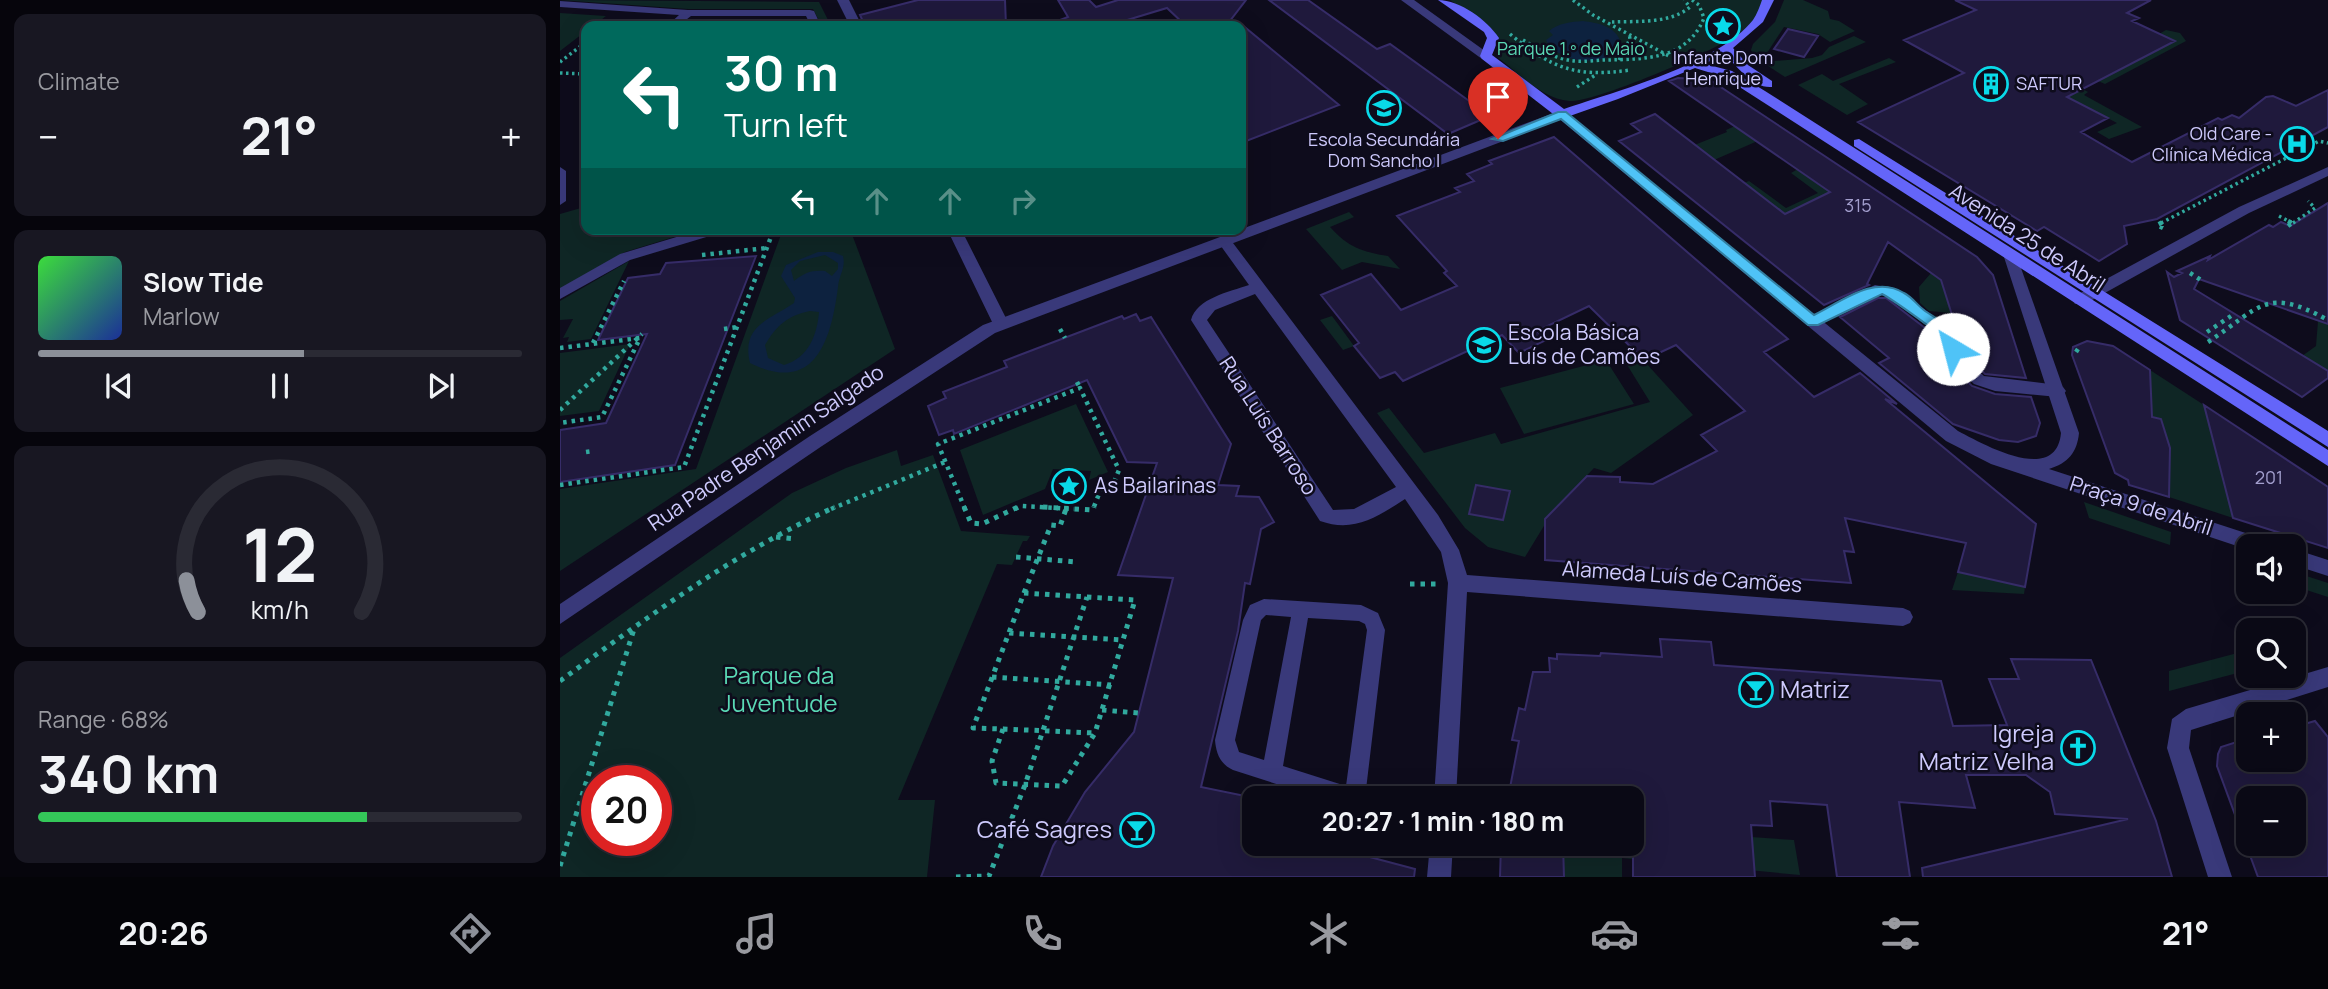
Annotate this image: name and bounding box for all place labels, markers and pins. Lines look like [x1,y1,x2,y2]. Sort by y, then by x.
place icon: Infante Dom Henrique [1704,7,1742,45]
place label: Infante Dom Henrique [1673,45,1773,90]
building icon: SAFTUR [1972,65,2010,103]
pin [1468,67,1528,139]
place label: SAFTUR [2016,71,2082,95]
school or university icon: Escola Secundária Dom Sancho I [1365,89,1403,127]
place label: Old Care - Clínica Médica [2152,121,2272,166]
hospital icon: Old Care - Clínica Médica [2278,125,2316,163]
place label: Escola Secundária Dom Sancho I [1308,127,1460,172]
place label: Escola Básica Luís de Camões [1508,318,1660,370]
school or university icon: Escola Básica Luís de Camões [1465,326,1503,364]
place icon: As Bailarinas [1050,467,1088,505]
place label: As Bailarinas [1094,471,1216,499]
bar icon: Matriz [1737,671,1775,709]
place label: Matriz [1780,672,1850,705]
place label: Igreja Matriz Velha [1919,716,2054,777]
church icon: Igreja Matriz Velha [2059,729,2097,767]
bar icon: Café Sagres [1118,811,1156,849]
place label: Café Sagres [977,812,1112,845]

